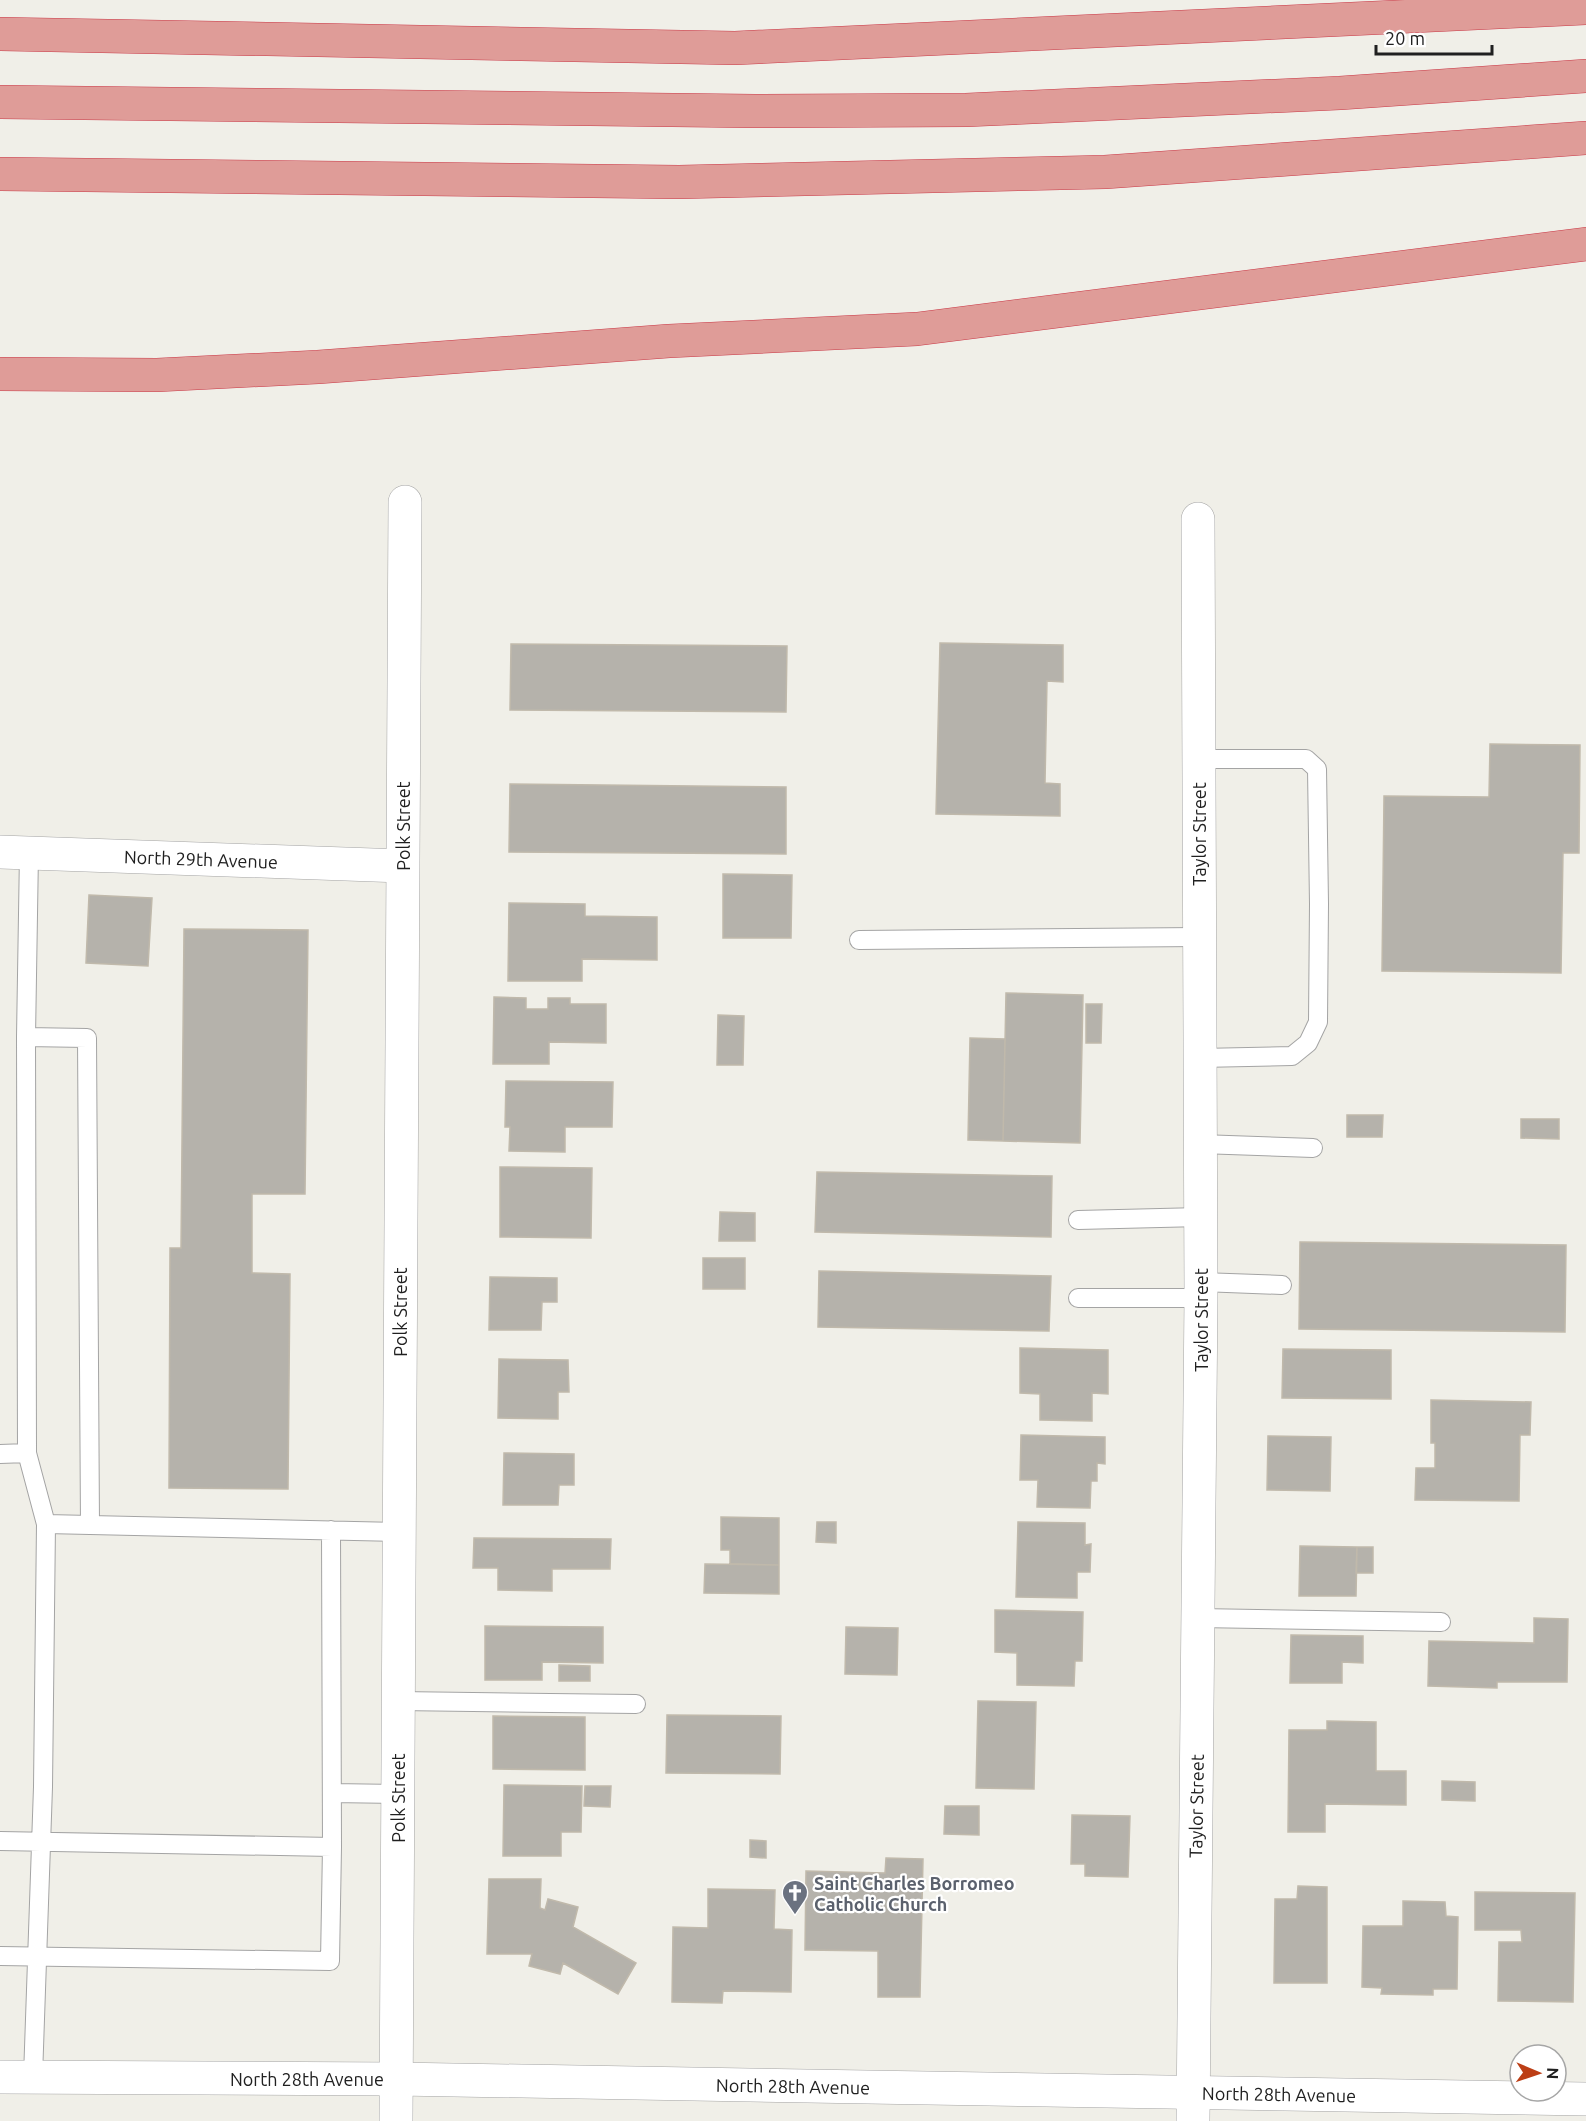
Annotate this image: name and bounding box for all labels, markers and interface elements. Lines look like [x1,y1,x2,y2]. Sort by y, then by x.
scale bar [1376,18,1492,56]
text: 20 m [1385,28,1425,48]
street label: Polk Street [393,781,413,871]
street label: Taylor Street [1189,782,1209,886]
street label: North 29th Avenue [124,846,278,872]
street label: Polk Street [390,1267,410,1357]
street label: Taylor Street [1191,1268,1211,1372]
street label: Polk Street [388,1753,408,1843]
street label: Taylor Street [1185,1754,1207,1858]
place label: Saint Charles Borromeo Catholic Church [814,1873,1015,1914]
church icon: Saint Charles Borromeo Catholic Church [780,1878,810,1916]
north arrow [1508,2043,1568,2103]
text: N [1544,2067,1562,2080]
street label: North 28th Avenue [230,2069,384,2089]
street label: North 28th Avenue [716,2075,870,2097]
street label: North 28th Avenue [1202,2083,1356,2105]

